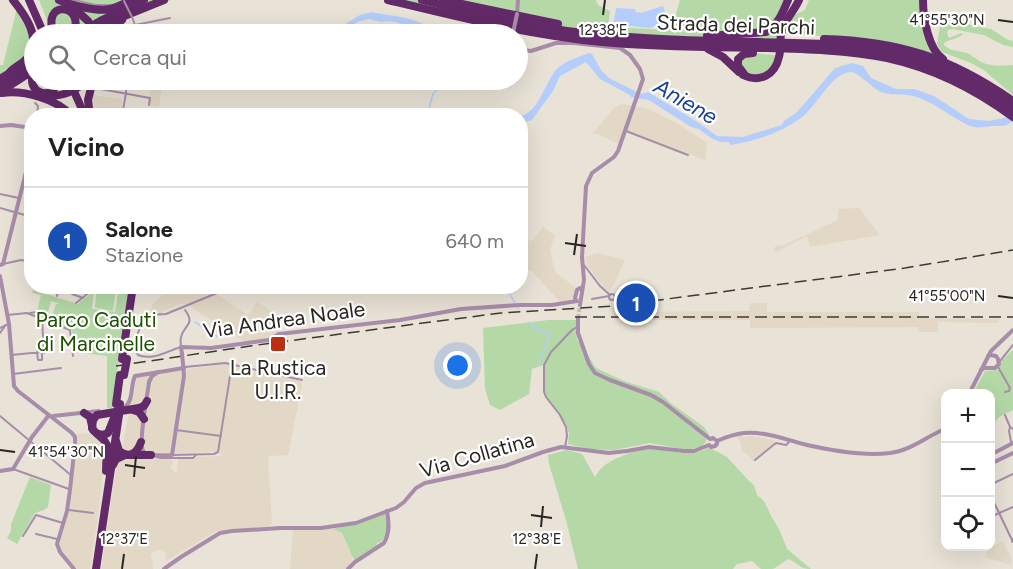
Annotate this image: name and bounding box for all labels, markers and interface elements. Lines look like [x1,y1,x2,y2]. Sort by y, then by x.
street label: Strada dei Parchi [656,9,816,40]
text: 41°55'30"N [909,11,985,29]
text: 12°38'E [578,21,628,39]
search box [24,24,528,90]
icon: search [45,41,78,74]
text: Cerca qui [93,44,187,71]
water label: Aniene [648,72,722,130]
text: Vicino [48,131,124,163]
text: Salone [105,216,173,243]
text: 1 [63,229,72,253]
text: 640 m [445,229,504,253]
text: Stazione [105,243,183,267]
pin: 1 [616,280,656,326]
text: 41°55'00"N [909,287,985,305]
street label: Via Andrea Noale [201,296,367,343]
park label: Parco Caduti di Marcinelle [35,307,157,356]
marker: La Rustica U.I.R. [269,335,287,353]
your location [443,351,472,380]
place label: La Rustica U.I.R. [230,355,326,404]
map controls [941,389,995,551]
button: + [941,389,995,443]
street label: Via Collatina [417,426,537,483]
text: 41°54'30"N [28,443,104,461]
button: − [941,443,995,497]
button: locate [941,497,995,551]
text: 12°37'E [100,530,148,548]
text: 12°38'E [512,530,562,548]

